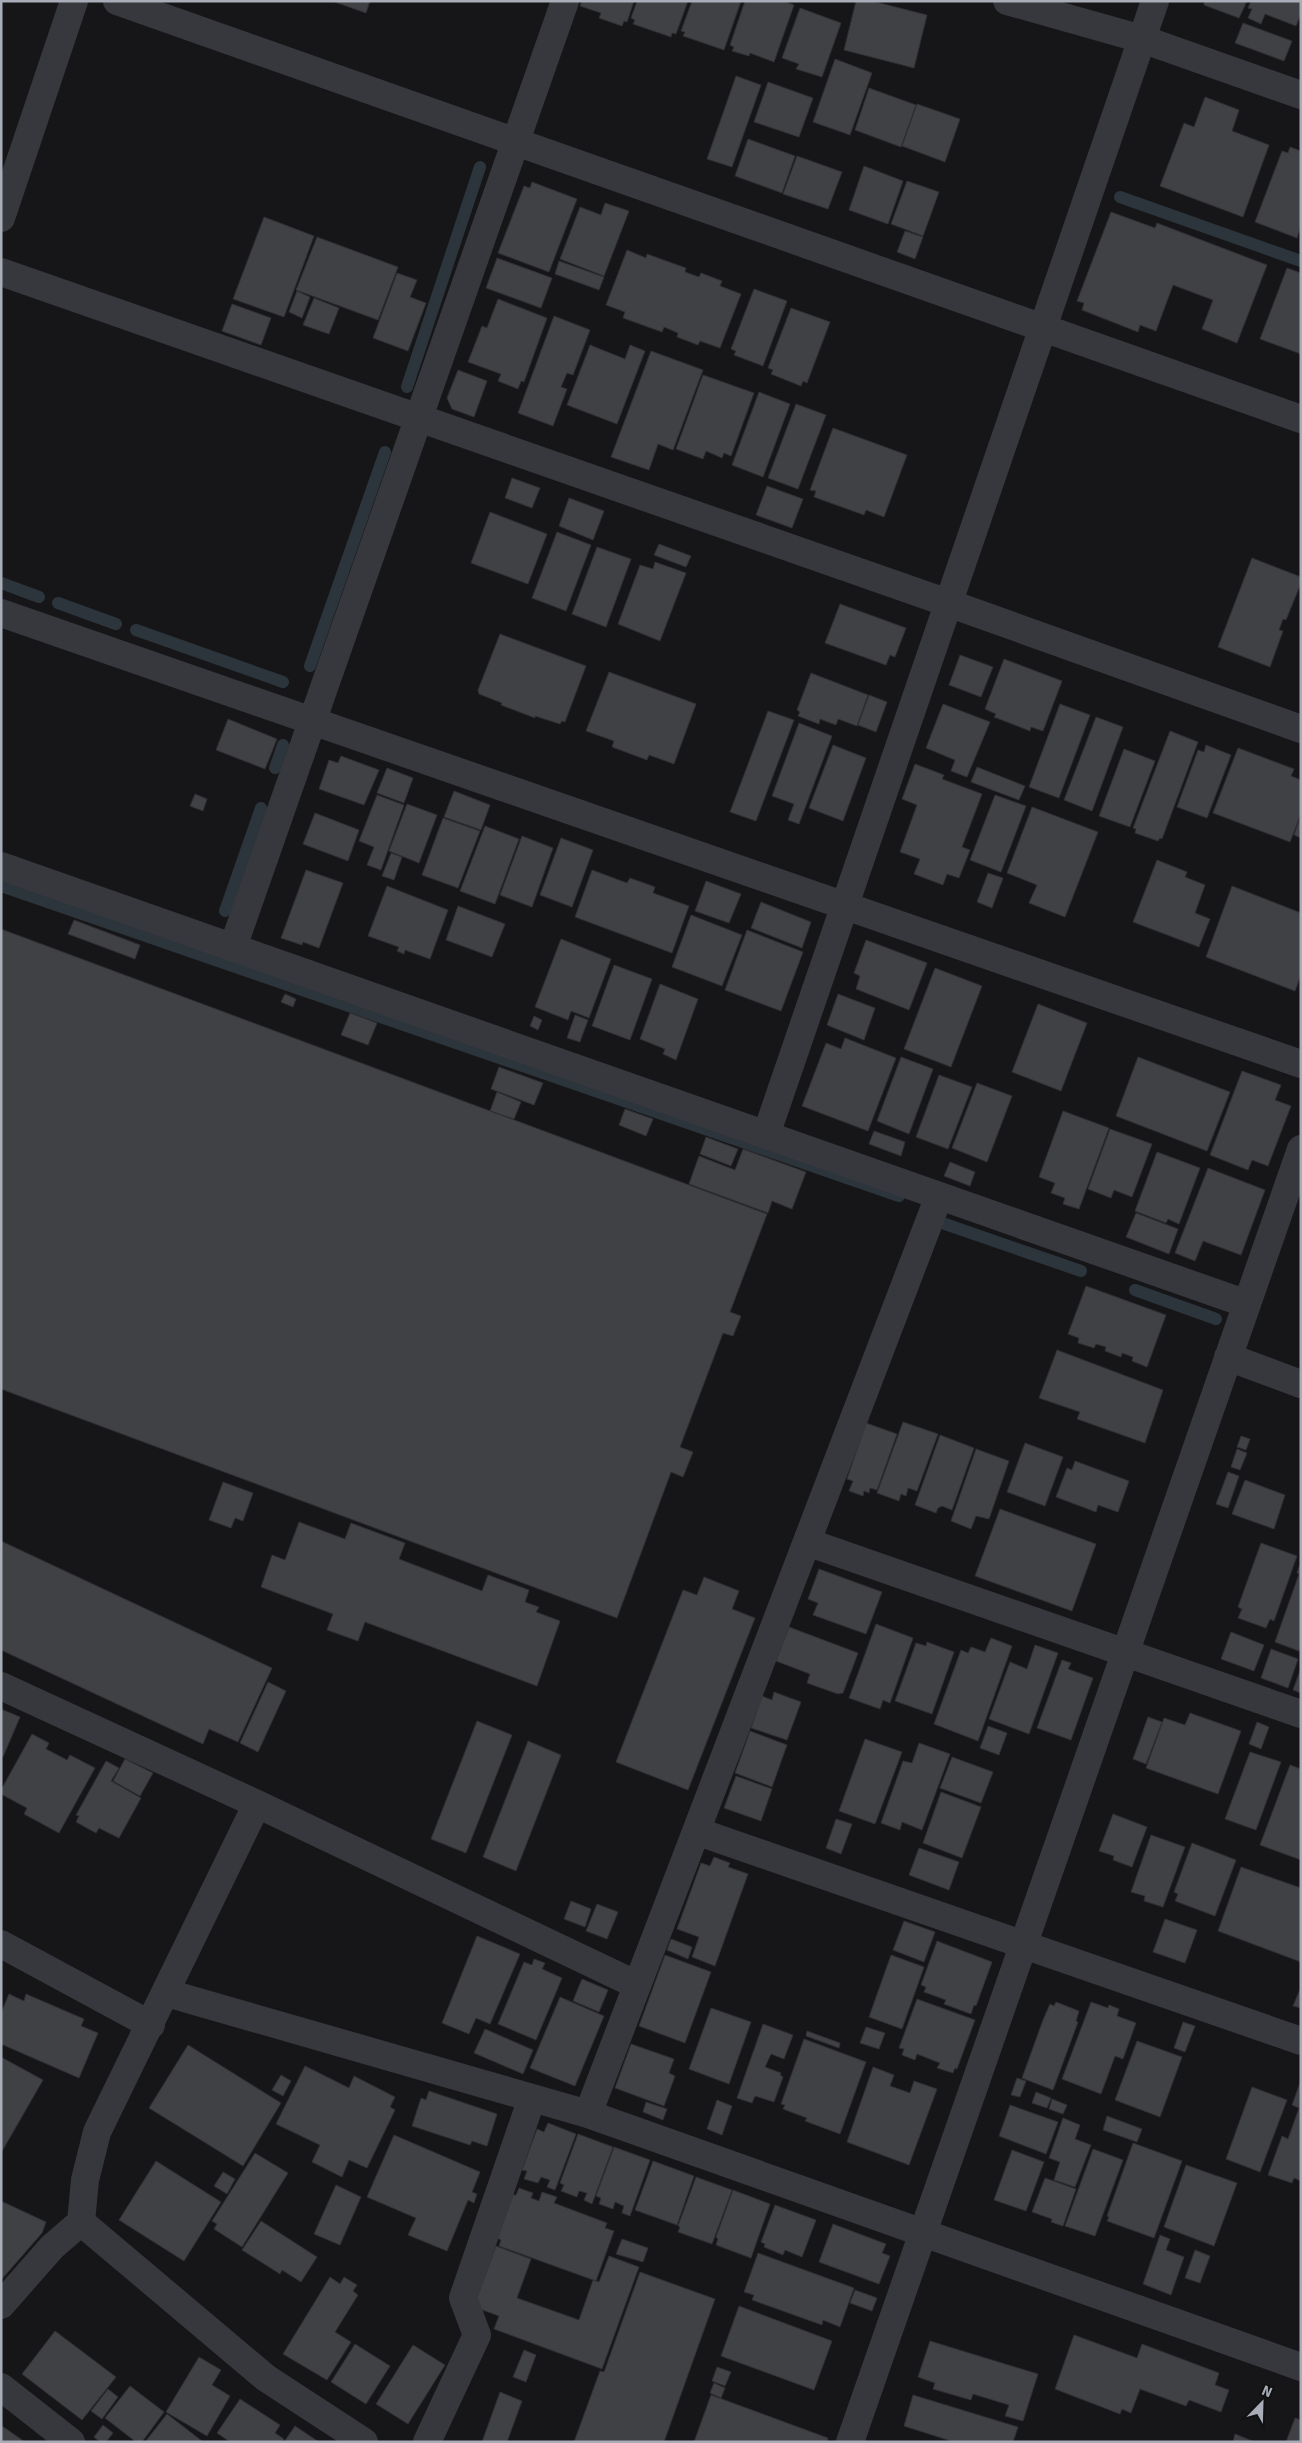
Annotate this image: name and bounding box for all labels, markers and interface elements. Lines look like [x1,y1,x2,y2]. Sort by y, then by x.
north arrow [1237,2378,1287,2428]
text: N [1259,2382,1275,2401]

